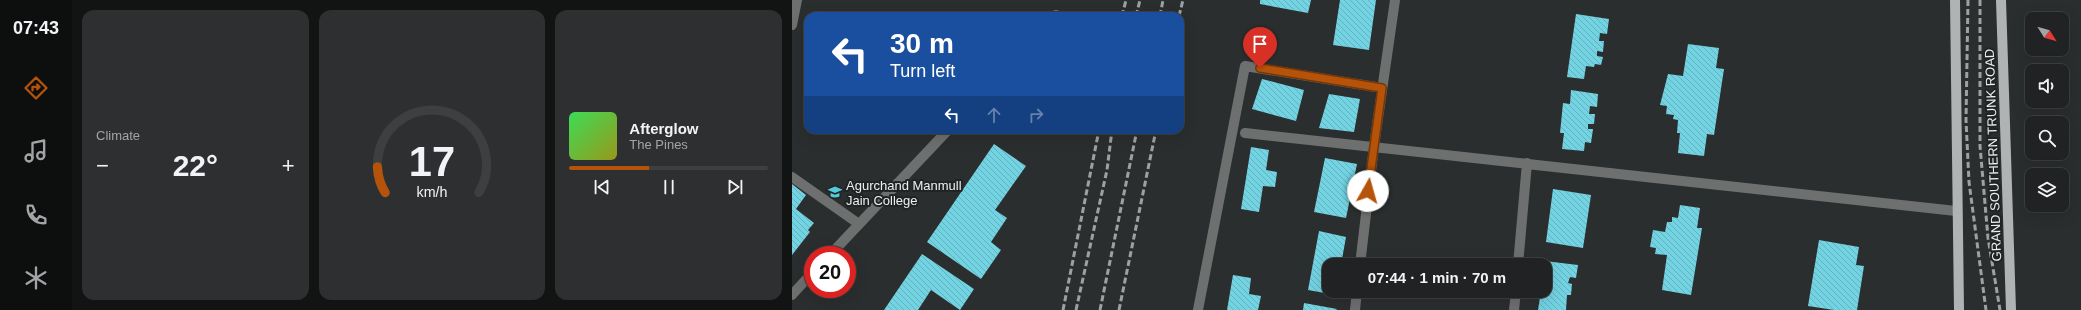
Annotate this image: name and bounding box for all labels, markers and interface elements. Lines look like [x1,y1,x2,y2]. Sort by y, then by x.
north arrow [2025,12,2069,56]
map controls [2025,12,2069,212]
text: 07:43 [13,18,59,38]
pin [1243,27,1277,68]
icon: left [824,28,876,80]
text: 30 m [890,28,954,59]
icon: arrive [1249,33,1271,55]
street label: GRAND SOUTHERN TRUNK ROAD [1982,48,2004,262]
text: Turn left [890,61,955,81]
button: sound [2025,64,2069,108]
icon: directions [22,74,50,102]
icon: left [941,104,963,126]
icon: ahead [983,104,1005,126]
icon: right [1025,104,1047,126]
button: search [2025,116,2069,160]
text: Afterglow [629,120,699,137]
text: Climate [96,128,140,143]
icon: music [22,137,50,165]
text: The Pines [629,137,688,152]
text: 17 [409,138,455,185]
text: 22° [173,149,218,182]
text: − [96,153,109,178]
text: + [282,153,295,178]
button: layers [2025,168,2069,212]
position arrow [1347,170,1389,212]
icon: previous [591,176,613,198]
icon: pause [658,176,680,198]
icon: next [724,176,746,198]
place label: Agurchand Manmull Jain College [846,178,962,208]
text: km/h [417,184,448,200]
school or university icon: Agurchand Manmull Jain College [827,184,843,200]
icon: phone [22,201,50,229]
speed limit sign: 20 [804,246,856,298]
icon: climate [22,264,50,292]
text: 07:44 · 1 min · 70 m [1368,269,1506,286]

